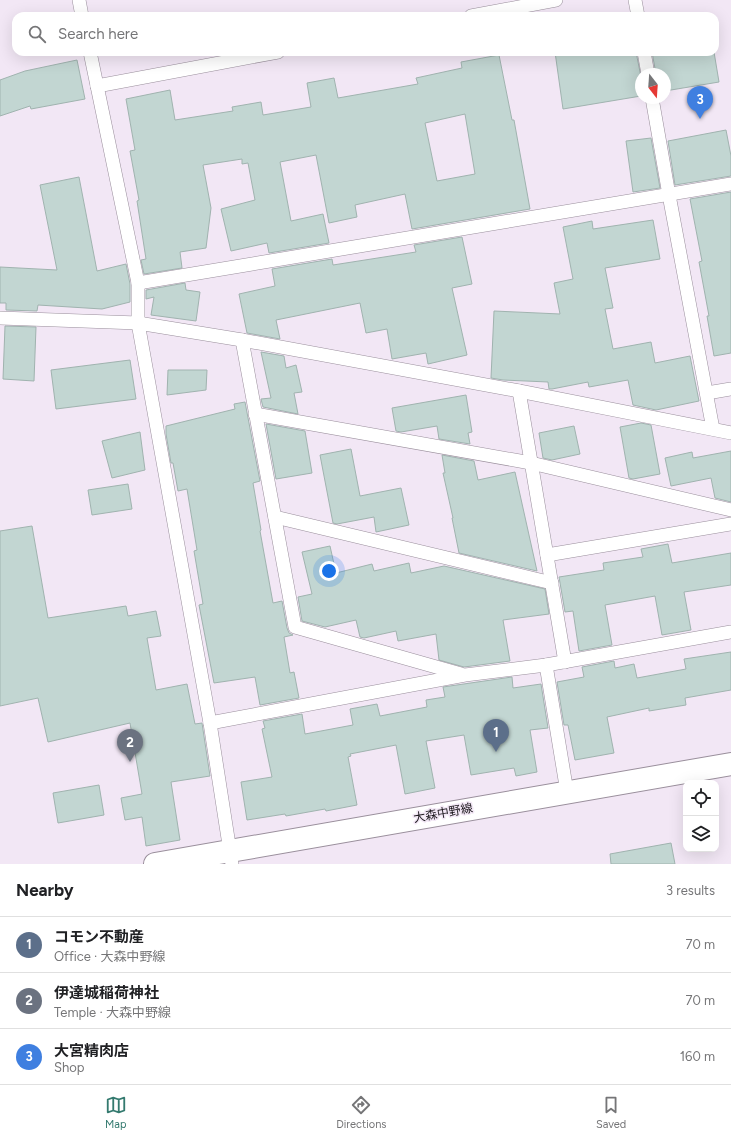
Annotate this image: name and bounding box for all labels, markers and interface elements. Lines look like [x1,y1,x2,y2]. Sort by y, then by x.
search box [12,12,719,56]
icon: search [26,23,48,45]
text: Search here [58,25,138,43]
north arrow [635,68,671,104]
pin: 3 [687,86,713,119]
your location [319,561,339,581]
pin: 1 [483,719,509,752]
pin: 2 [117,729,143,762]
map controls [683,780,719,852]
button: locate [683,780,719,816]
street label: 大森中野線 [412,801,474,825]
button: layers [683,816,719,852]
text: Nearby [16,880,74,900]
text: 3 results [666,883,715,898]
text: コモン不動産 [54,928,144,946]
text: 1 [26,937,32,952]
text: 70 m [685,937,715,952]
text: Office · 大森中野線 [54,949,166,964]
text: 伊達城稲荷神社 [54,984,159,1002]
text: 2 [25,993,33,1008]
text: 70 m [685,993,715,1008]
text: Temple · 大森中野線 [54,1005,171,1020]
text: 大宮精肉店 [54,1042,129,1060]
text: 3 [25,1049,33,1064]
text: 160 m [680,1049,715,1064]
text: Shop [54,1060,84,1075]
tab: Map [105,1094,127,1131]
tab: Directions [336,1094,386,1131]
tab: Saved [596,1094,626,1131]

